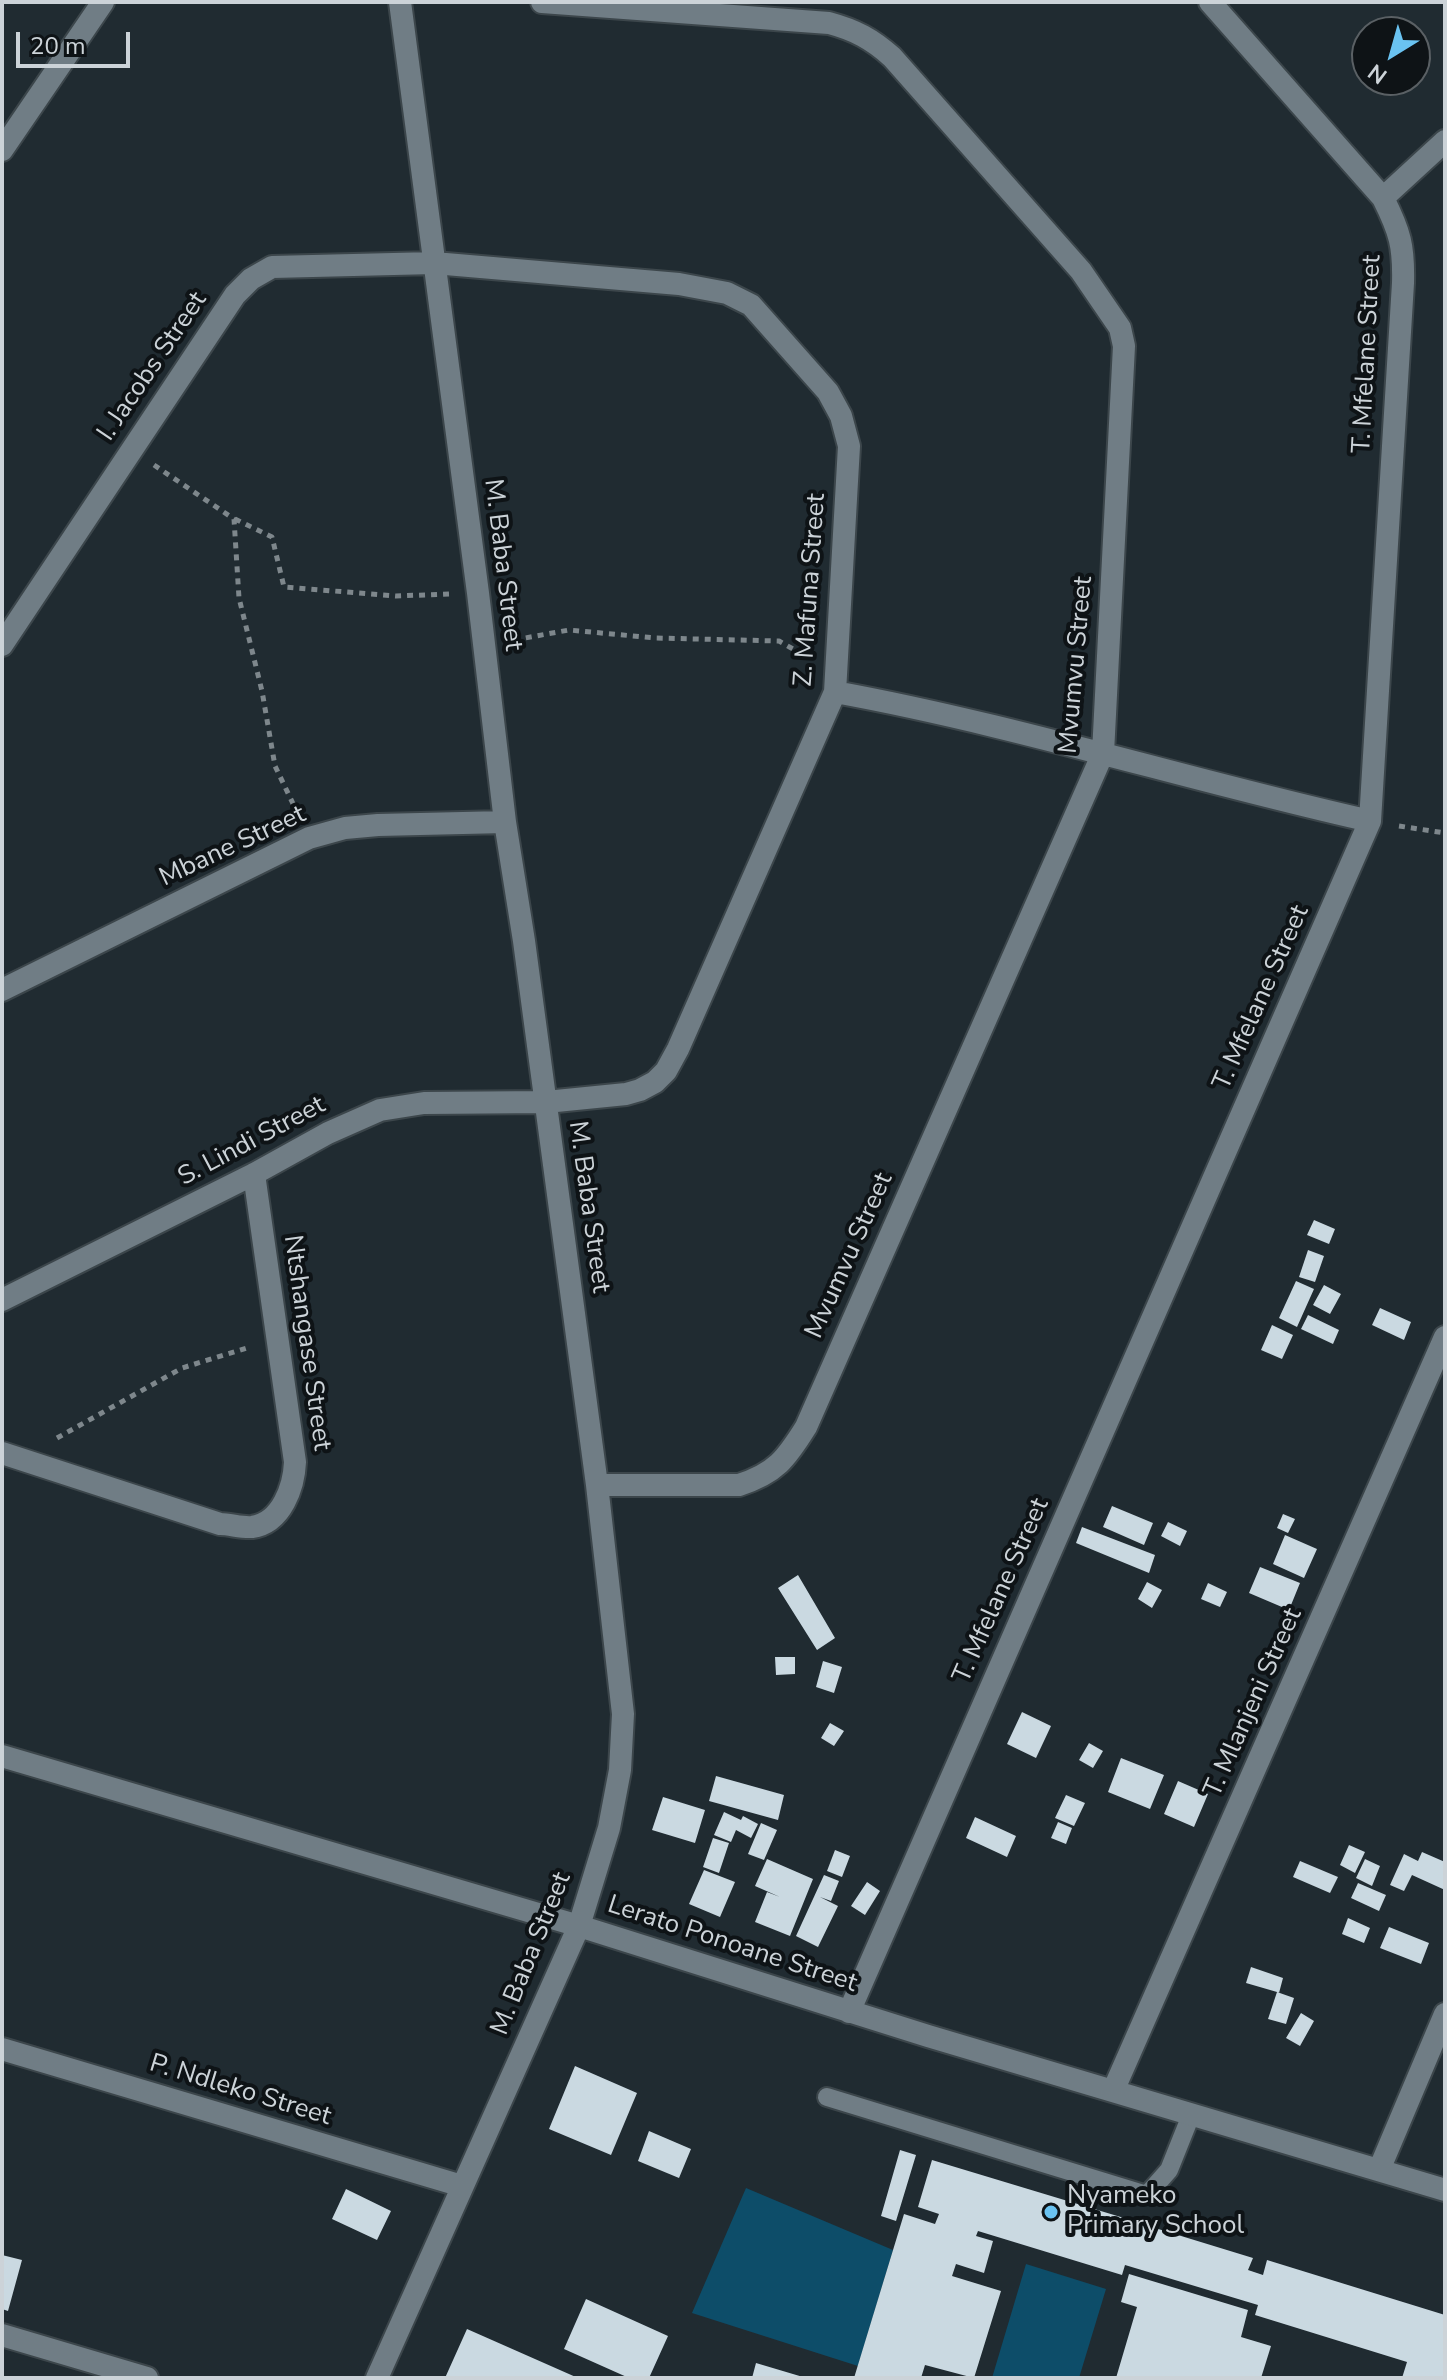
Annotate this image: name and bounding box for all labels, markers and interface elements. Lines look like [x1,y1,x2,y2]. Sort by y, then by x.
scale bar [20,16,134,66]
north arrow [1351,16,1431,96]
text: 20 m [30,30,86,62]
text: N [1362,57,1393,91]
street label: T. Mfelane Street [1347,254,1389,454]
street label: I. Jacobs Street [92,287,214,447]
street label: M. Baba Street [476,477,528,653]
street label: Z. Mafuna Street [789,492,833,688]
street label: Mvumvu Street [1054,575,1100,755]
street label: Mbane Street [155,800,311,894]
street label: T. Mfelane Street [1207,901,1317,1095]
street label: S. Lindi Street [173,1090,331,1194]
street label: M. Baba Street [561,1119,615,1295]
street label: Mvumvu Street [800,1168,900,1344]
street label: Ntshangase Street [275,1233,337,1453]
street label: T. Mfelane Street [947,1494,1057,1688]
street label: T. Mlanjeni Street [1198,1604,1310,1802]
street label: M. Baba Street [485,1868,579,2040]
street label: Lerato Ponoane Street [603,1890,861,2000]
street label: P. Ndleko Street [145,2049,335,2133]
place label: Nyameko Primary School [1067,2181,1244,2242]
marker: Nyameko Primary School [1042,2203,1060,2221]

